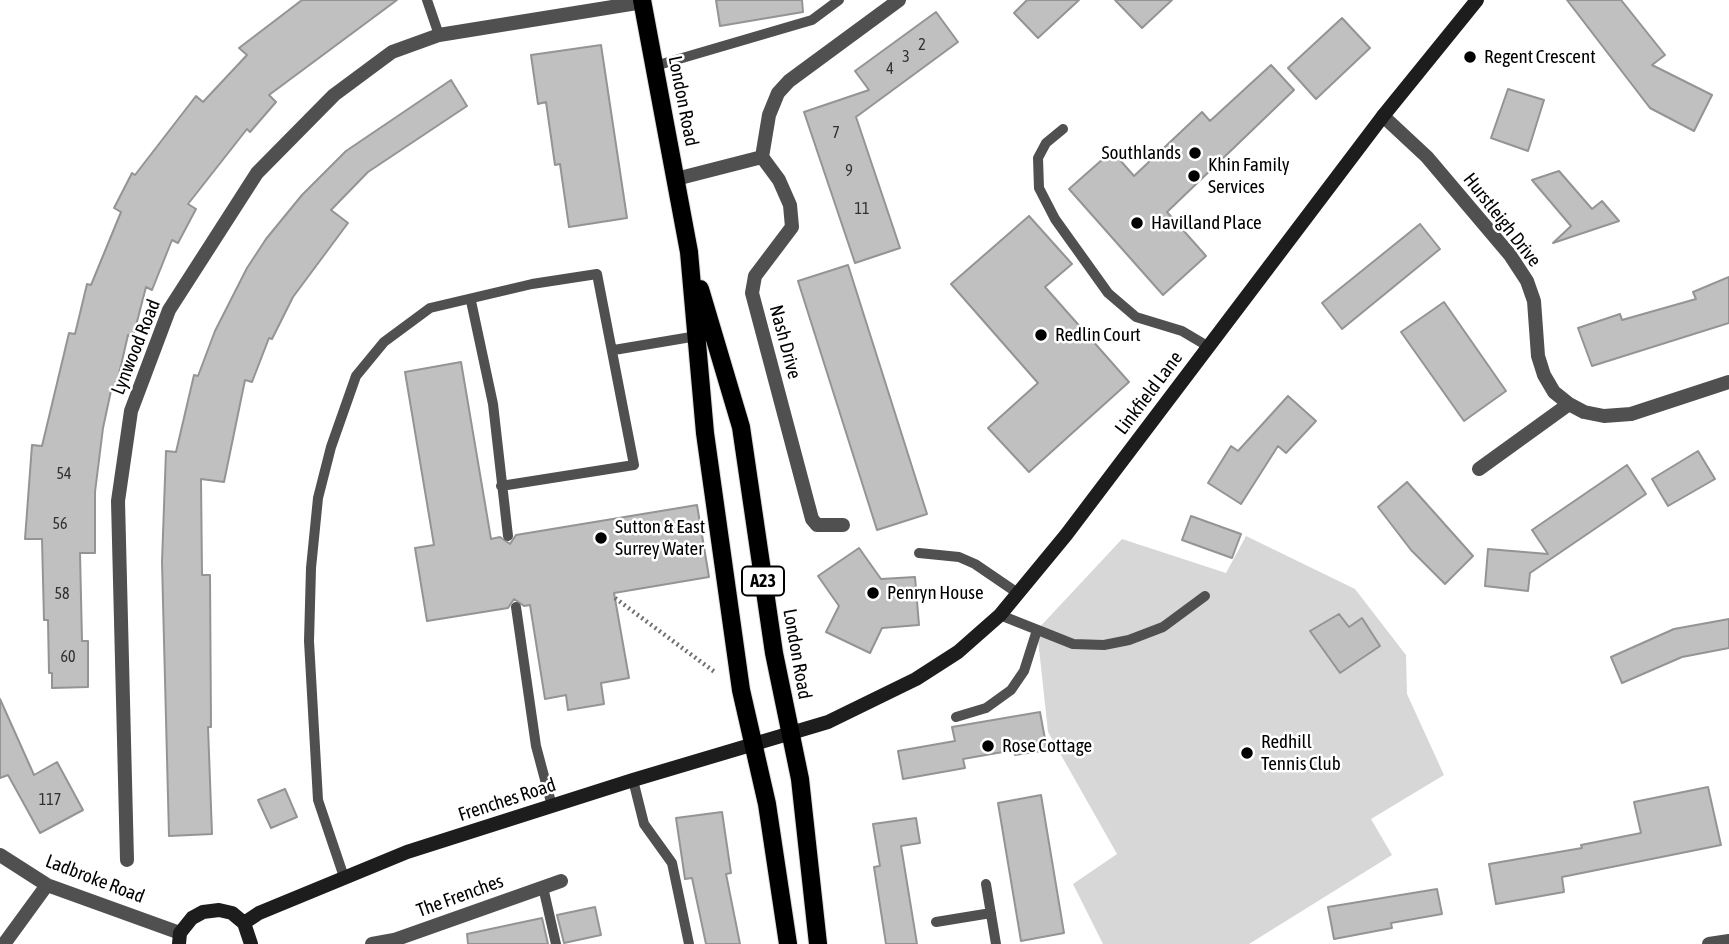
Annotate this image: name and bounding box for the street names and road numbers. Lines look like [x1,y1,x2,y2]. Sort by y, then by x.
street label: London Road [663,54,703,148]
street label: Hurstleigh Drive [1458,169,1546,271]
street label: Lynwood Road [107,296,165,398]
street label: Nash Drive [764,303,806,381]
street label: Linkfield Lane [1110,347,1188,439]
road number: A23 [742,566,784,596]
street label: London Road [778,607,816,701]
street label: Frenches Road [455,774,559,826]
street label: Ladbroke Road [42,850,148,908]
street label: The Frenches [413,870,507,922]

